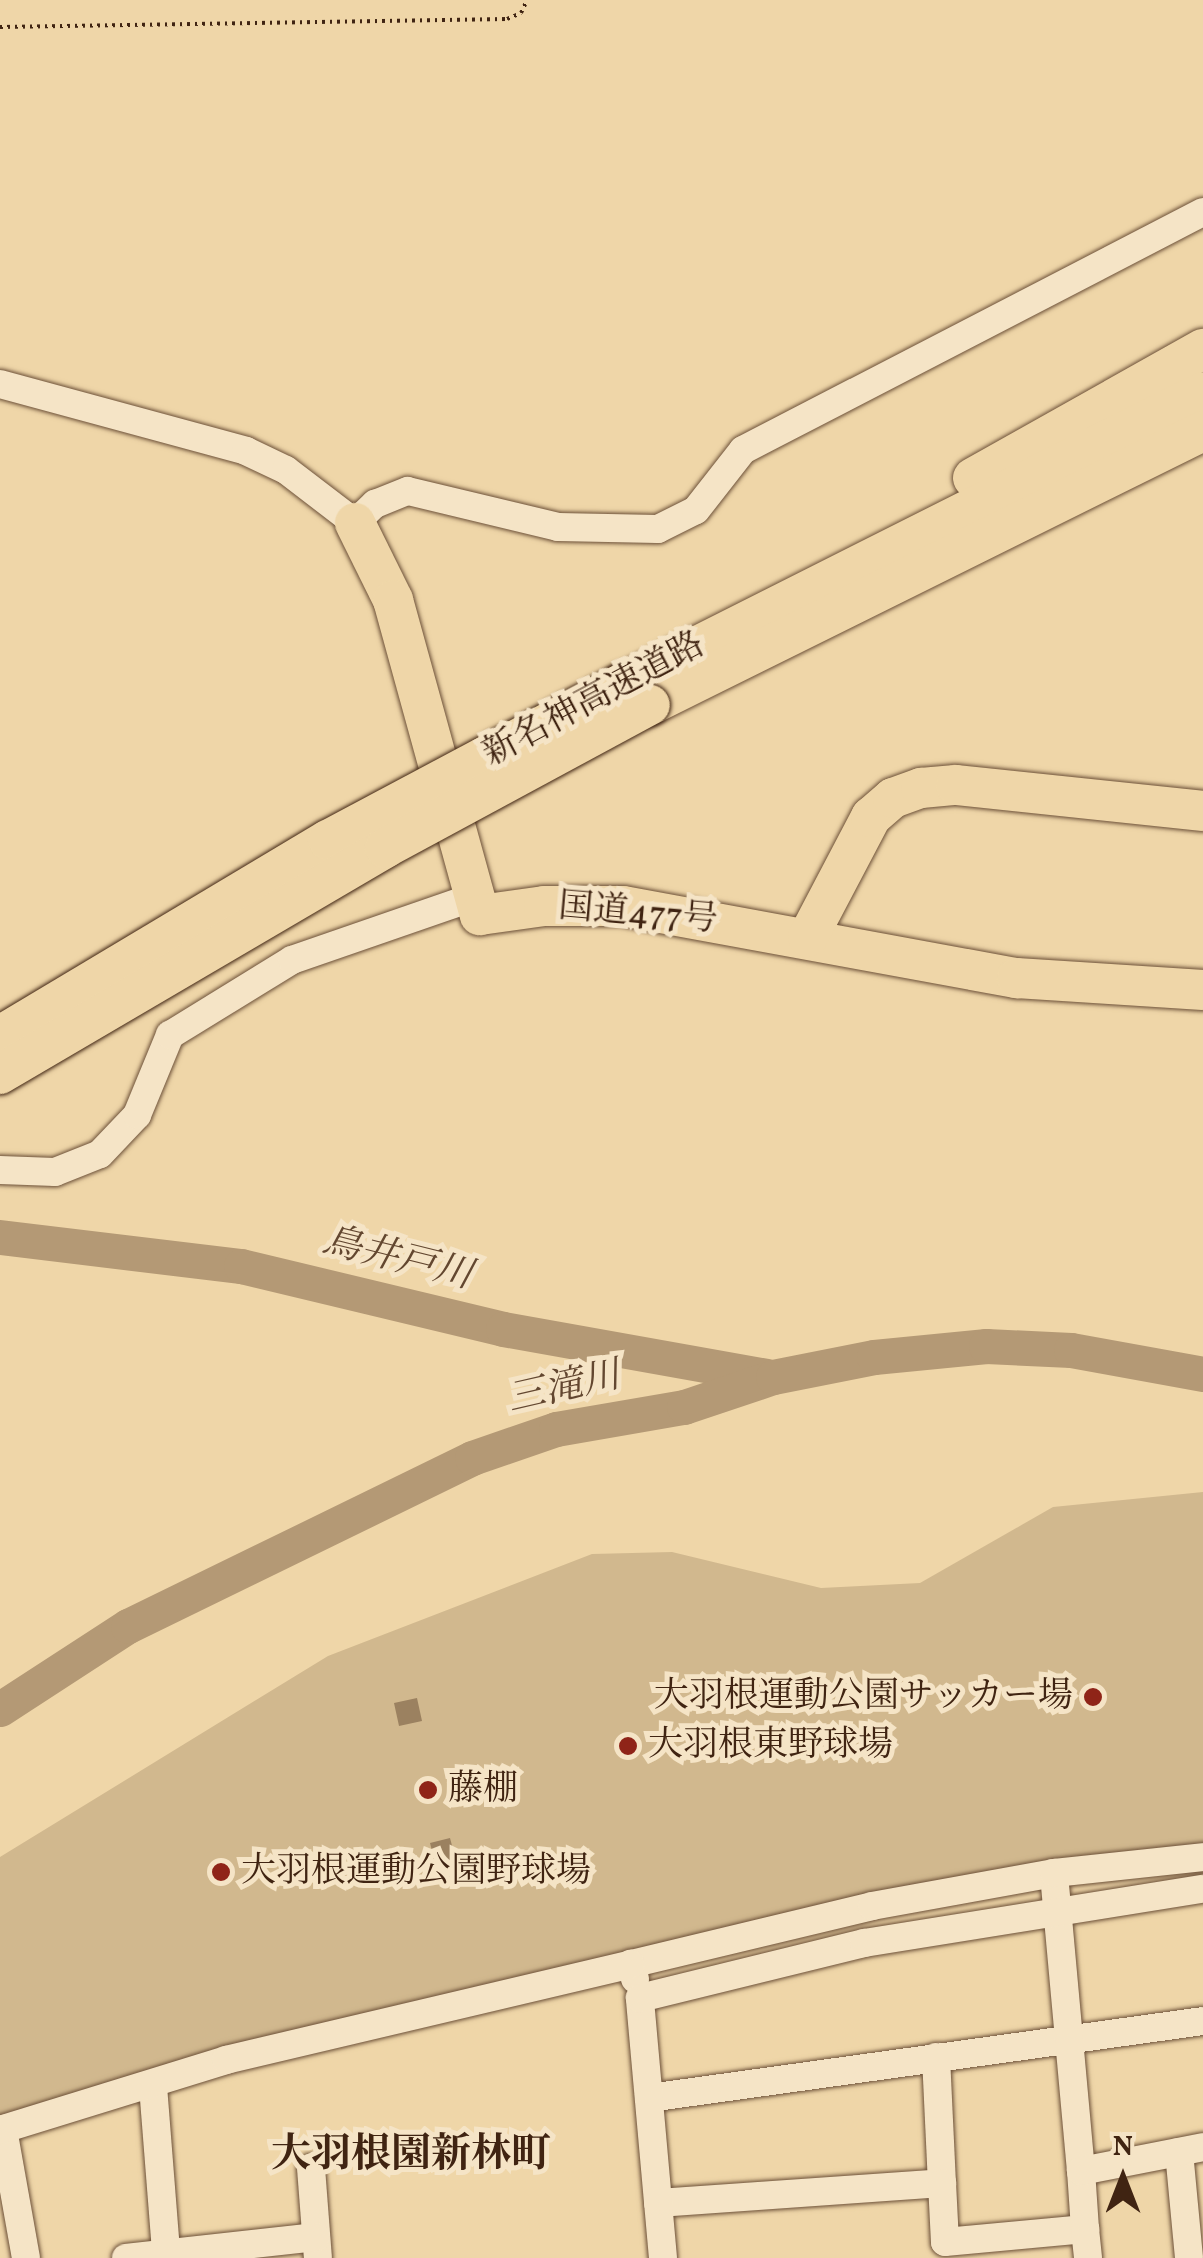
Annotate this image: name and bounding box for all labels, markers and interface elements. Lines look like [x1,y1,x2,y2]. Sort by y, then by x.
street label: 新名神高速道路 [476,624,712,776]
street label: 国道477号 [557,886,719,942]
water label: 鳥井戸川 [318,1219,476,1301]
water label: 三滝川 [503,1354,625,1424]
place label: 大羽根運動公園サッカー場 [653,1676,1073,1718]
marker: 大羽根運動公園サッカー場 [1082,1686,1104,1708]
place label: 大羽根東野球場 [648,1725,893,1767]
marker: 大羽根東野球場 [617,1735,639,1757]
place label: 藤棚 [448,1769,518,1811]
marker: 藤棚 [417,1779,439,1801]
place label: 大羽根運動公園野球場 [241,1851,591,1893]
marker: 大羽根運動公園野球場 [210,1861,232,1883]
north arrow [1073,2128,1173,2228]
text: N [1113,2128,1133,2167]
district label: 大羽根園新林町 [271,2132,551,2180]

